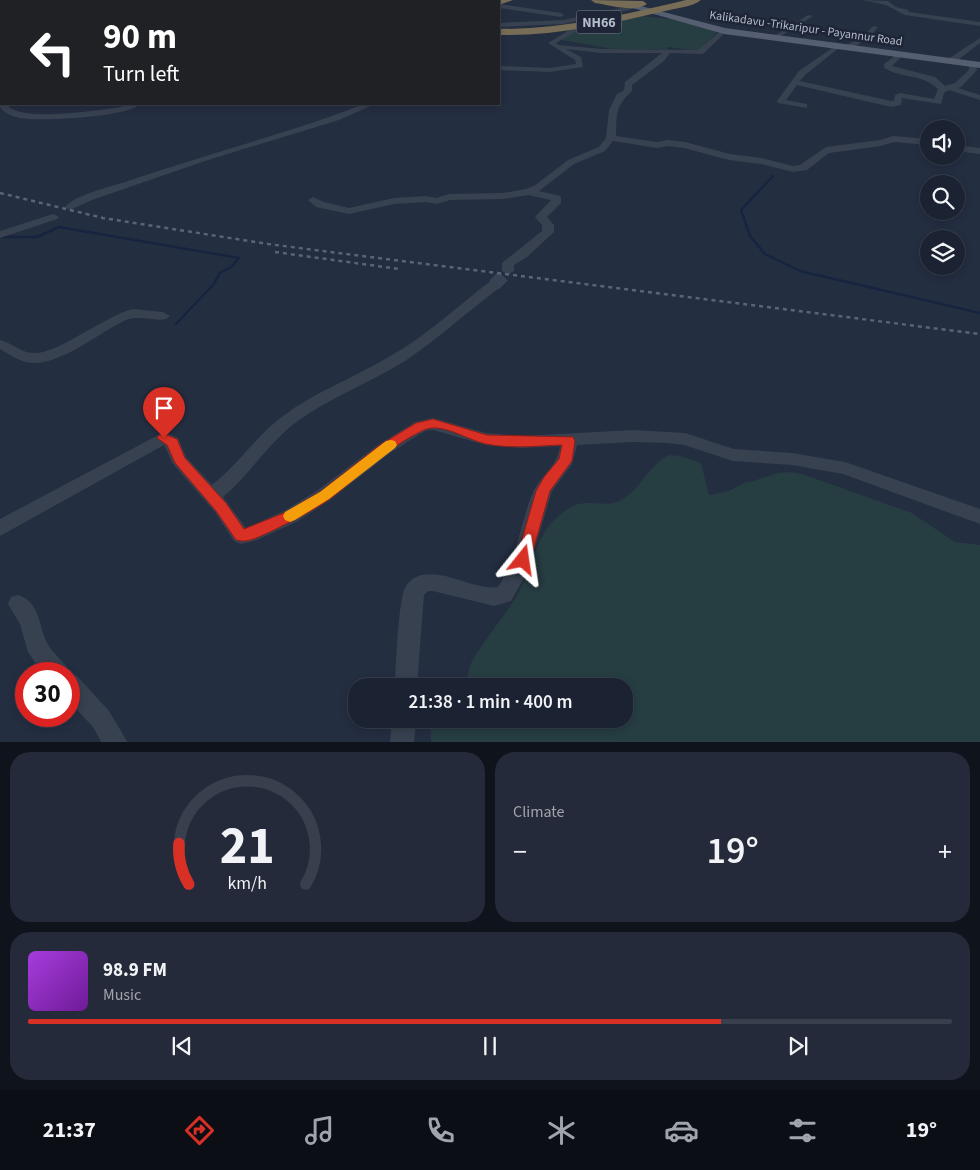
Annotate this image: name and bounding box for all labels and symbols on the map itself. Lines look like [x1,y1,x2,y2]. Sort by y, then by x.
street label: Kalikadavu -Trikaripur - Payannur Road [708,7,904,50]
road number: NH66 [576,11,622,34]
pin [143,387,185,438]
position arrow [496,533,548,585]
speed limit sign: 30 [15,662,80,727]

